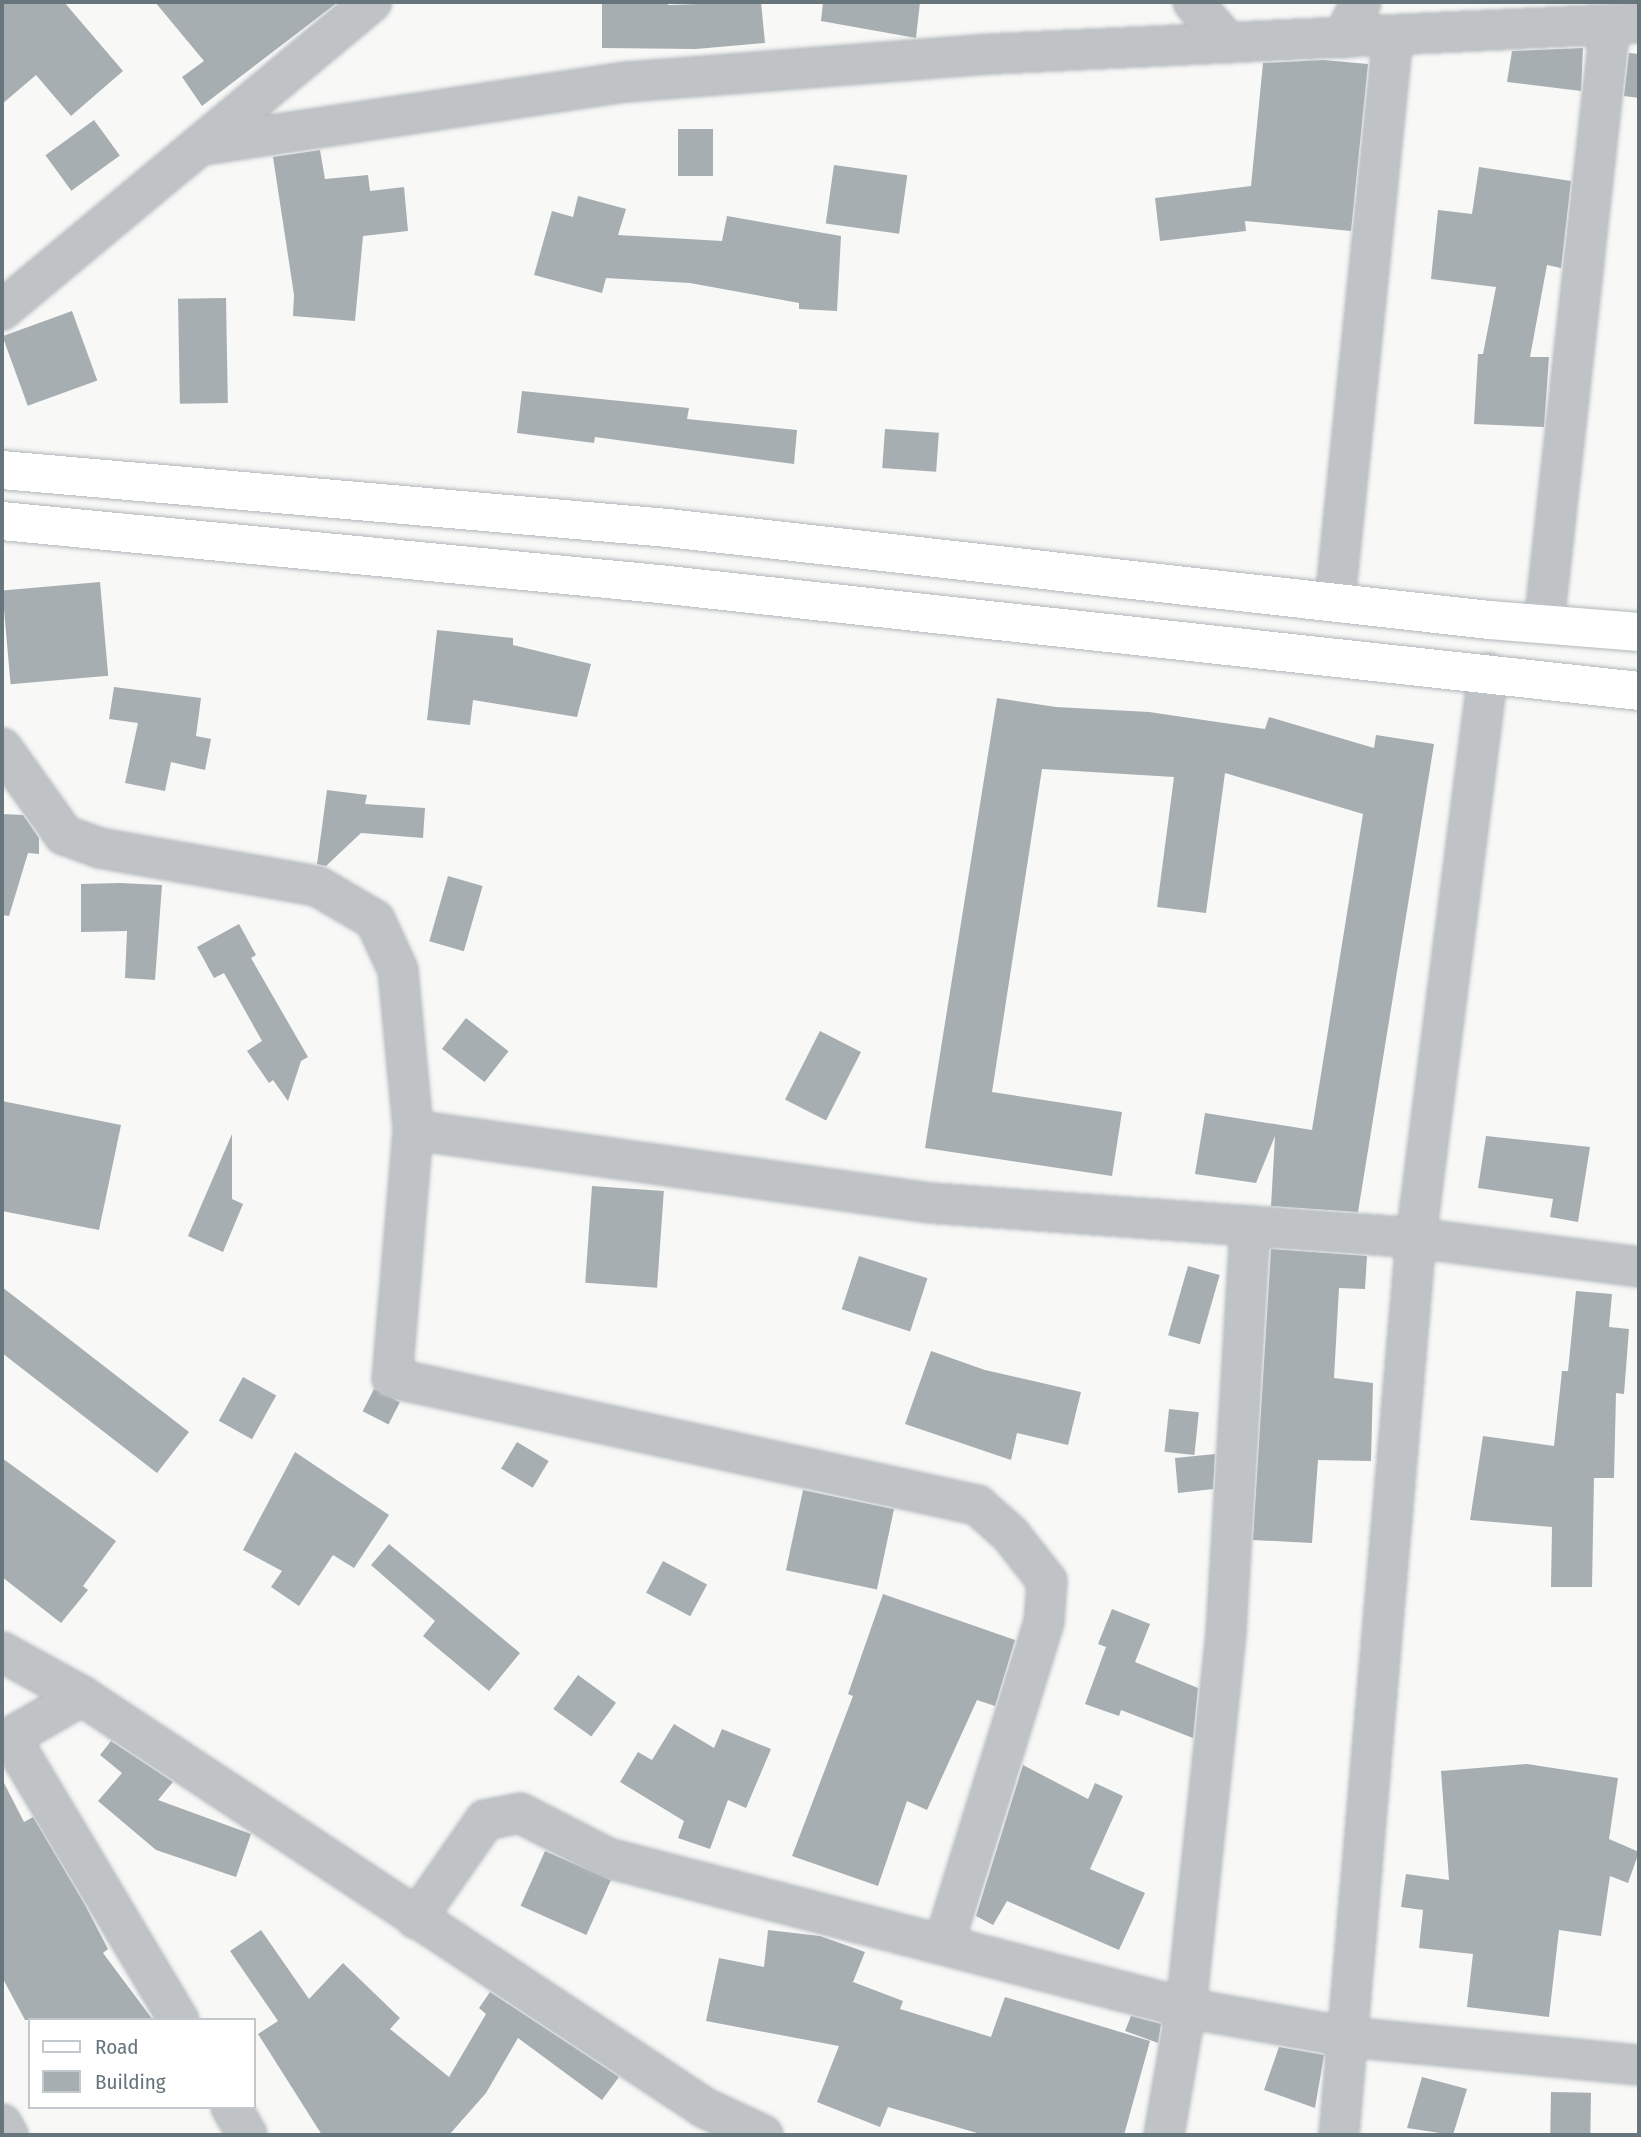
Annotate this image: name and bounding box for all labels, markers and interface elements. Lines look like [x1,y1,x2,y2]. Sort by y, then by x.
legend [28,2018,256,2109]
text: Road [95,2034,139,2060]
text: Building [95,2069,166,2095]

